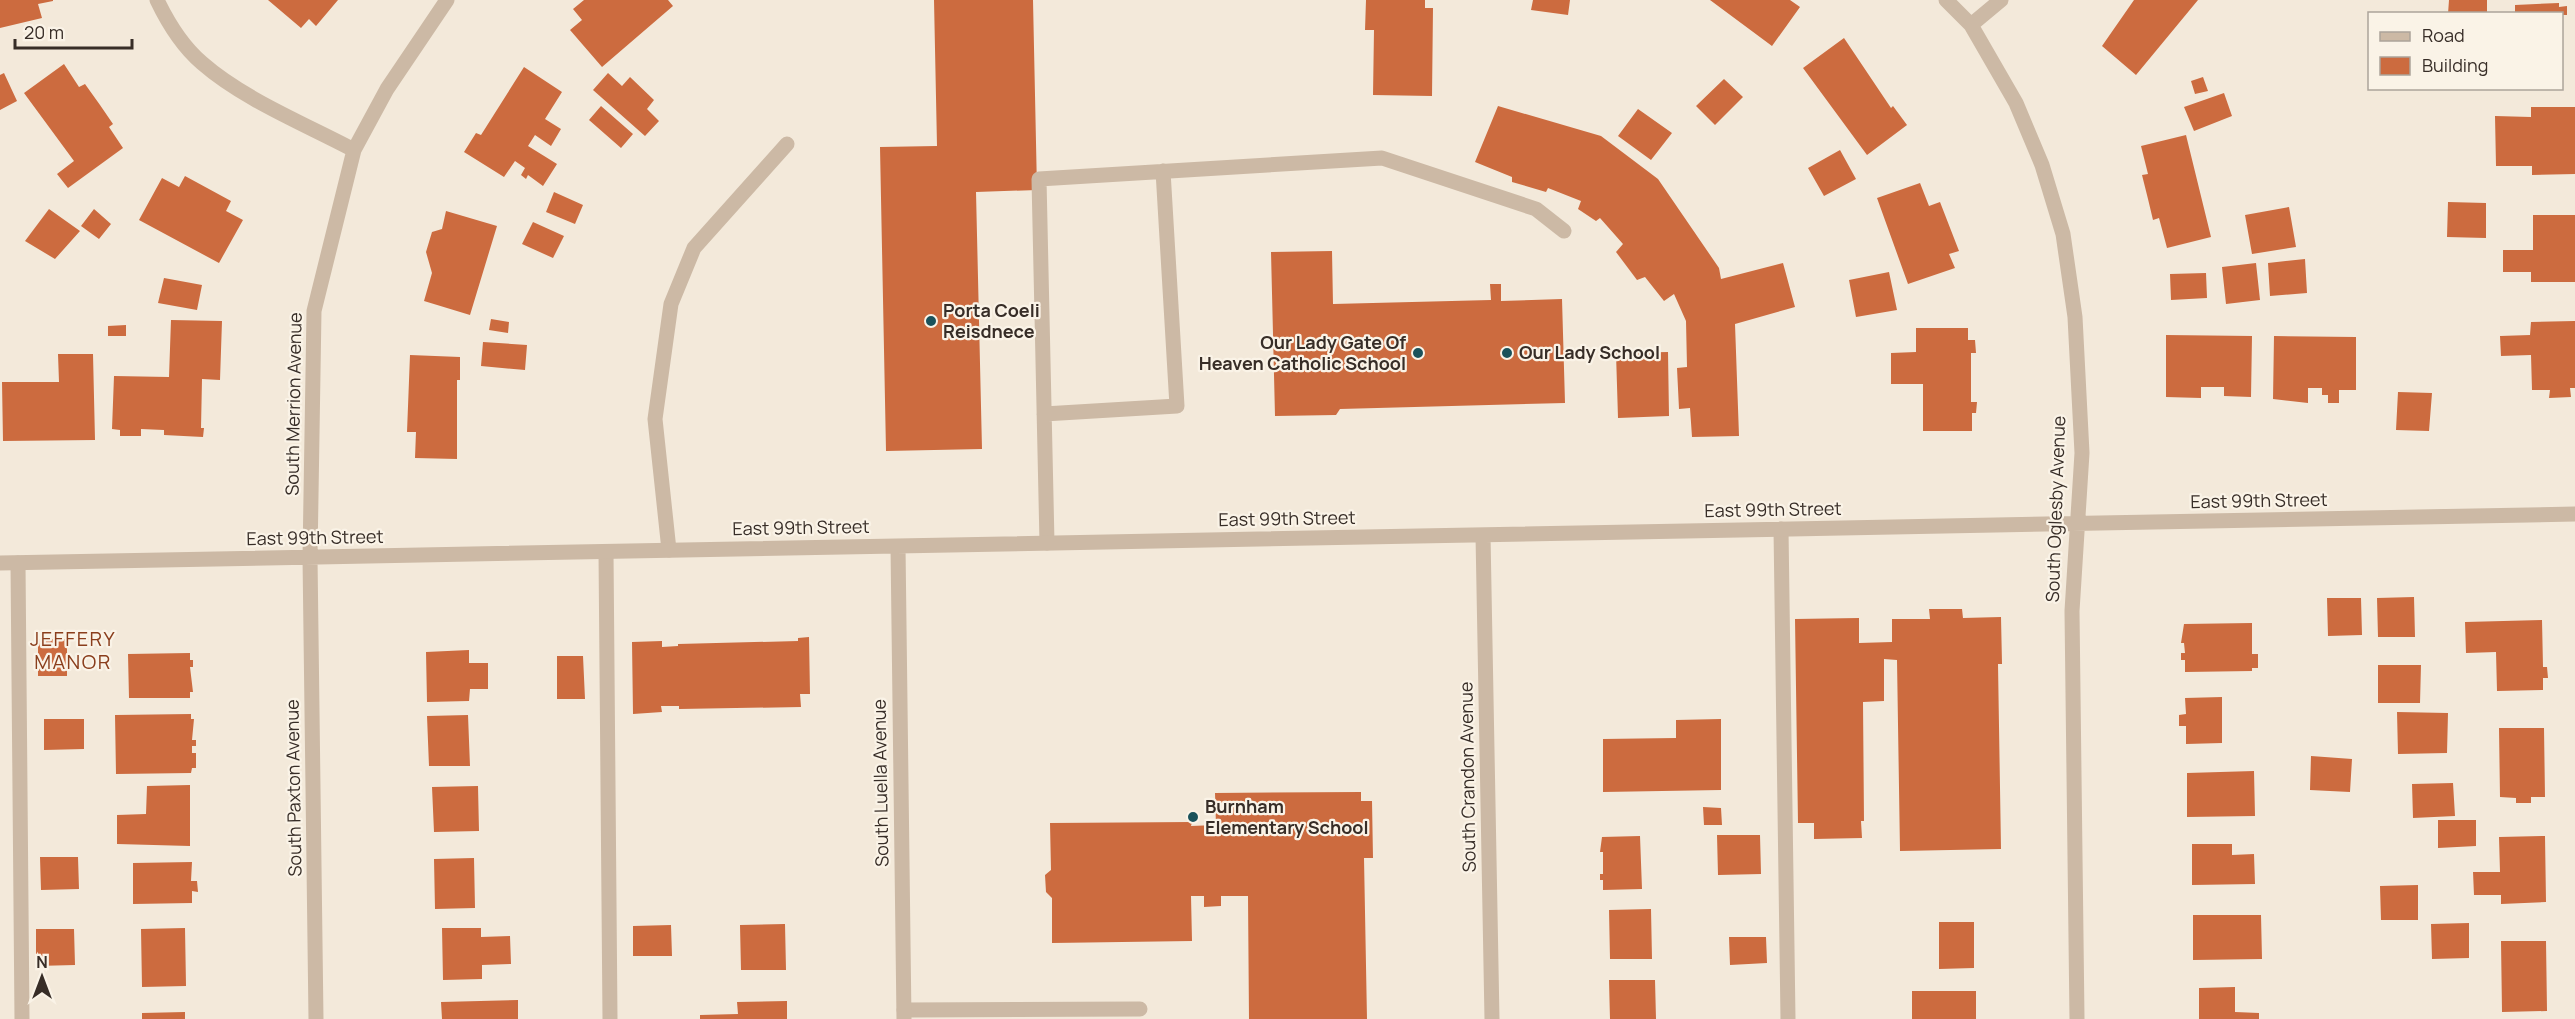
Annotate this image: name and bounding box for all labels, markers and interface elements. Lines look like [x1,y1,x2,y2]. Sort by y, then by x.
scale bar [15,12,132,50]
legend [2368,12,2563,90]
text: 20 m [24,20,64,44]
text: Road [2422,23,2465,47]
text: Building [2422,53,2488,77]
place label: Porta Coeli Reisdnece [943,298,1040,343]
street label: South Merrion Avenue [279,312,307,496]
marker: Porta Coeli Reisdnece [924,314,938,328]
place label: Our Lady Gate Of Heaven Catholic School [1199,330,1406,375]
place label: Our Lady School [1519,340,1660,364]
marker: Our Lady Gate Of Heaven Catholic School [1411,346,1425,360]
marker: Our Lady School [1500,346,1514,360]
street label: South Oglesby Avenue [2040,415,2070,603]
street label: East 99th Street [2190,487,2328,513]
street label: East 99th Street [1704,496,1842,522]
street label: East 99th Street [1218,505,1356,531]
street label: East 99th Street [732,514,870,540]
street label: East 99th Street [246,524,384,550]
district label: JEFFERY MANOR [30,625,116,675]
street label: South Crandon Avenue [1453,681,1481,873]
street label: South Paxton Avenue [279,699,307,877]
street label: South Luella Avenue [867,699,893,867]
place label: Burnham Elementary School [1205,794,1368,839]
marker: Burnham Elementary School [1186,810,1200,824]
north arrow [12,947,72,1007]
text: N [36,951,48,973]

